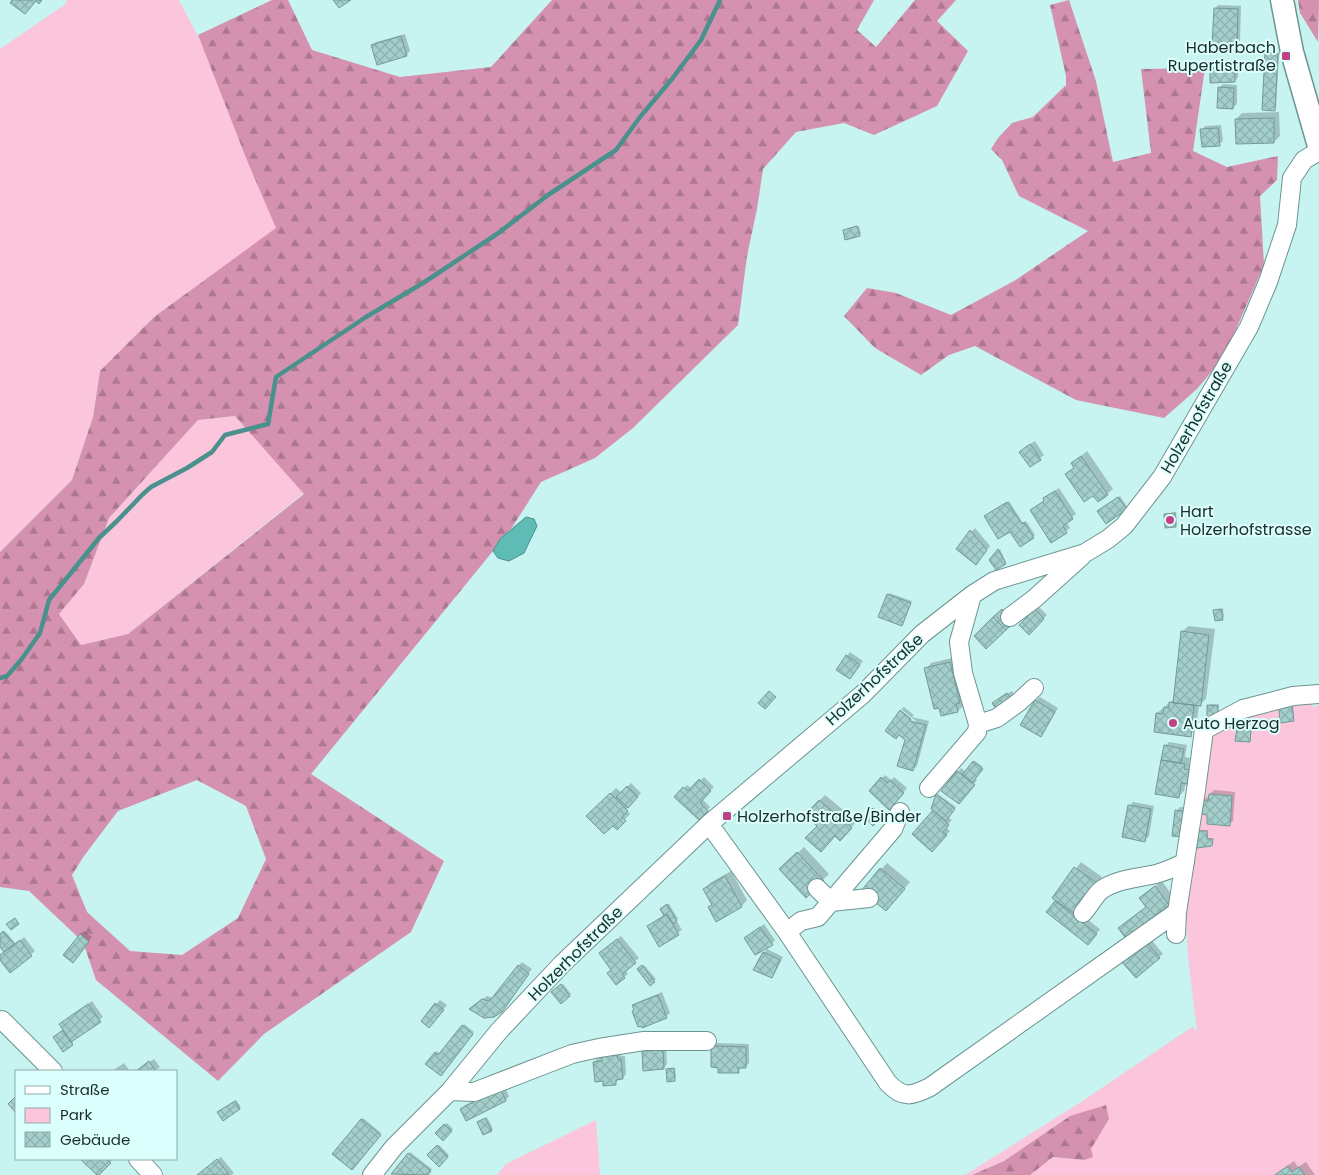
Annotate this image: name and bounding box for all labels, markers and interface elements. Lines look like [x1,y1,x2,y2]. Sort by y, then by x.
place label: Haberbach Rupertistraße [1168,36,1276,77]
marker: Haberbach Rupertistraße [1280,50,1292,62]
street label: Holzerhofstraße [1155,357,1238,478]
place label: Hart Holzerhofstrasse [1180,500,1312,541]
marker: Hart Holzerhofstrasse [1164,514,1176,526]
street label: Holzerhofstraße [820,628,928,731]
place label: Auto Herzog [1183,712,1280,735]
marker: Auto Herzog [1167,717,1179,729]
place label: Holzerhofstraße/Binder [737,805,921,828]
marker: Holzerhofstraße/Binder [721,810,733,822]
street label: Holzerhofstraße [523,901,628,1006]
legend [15,1070,178,1160]
text: Straße [60,1079,110,1100]
text: Park [60,1104,92,1125]
text: Gebäude [60,1129,130,1150]

